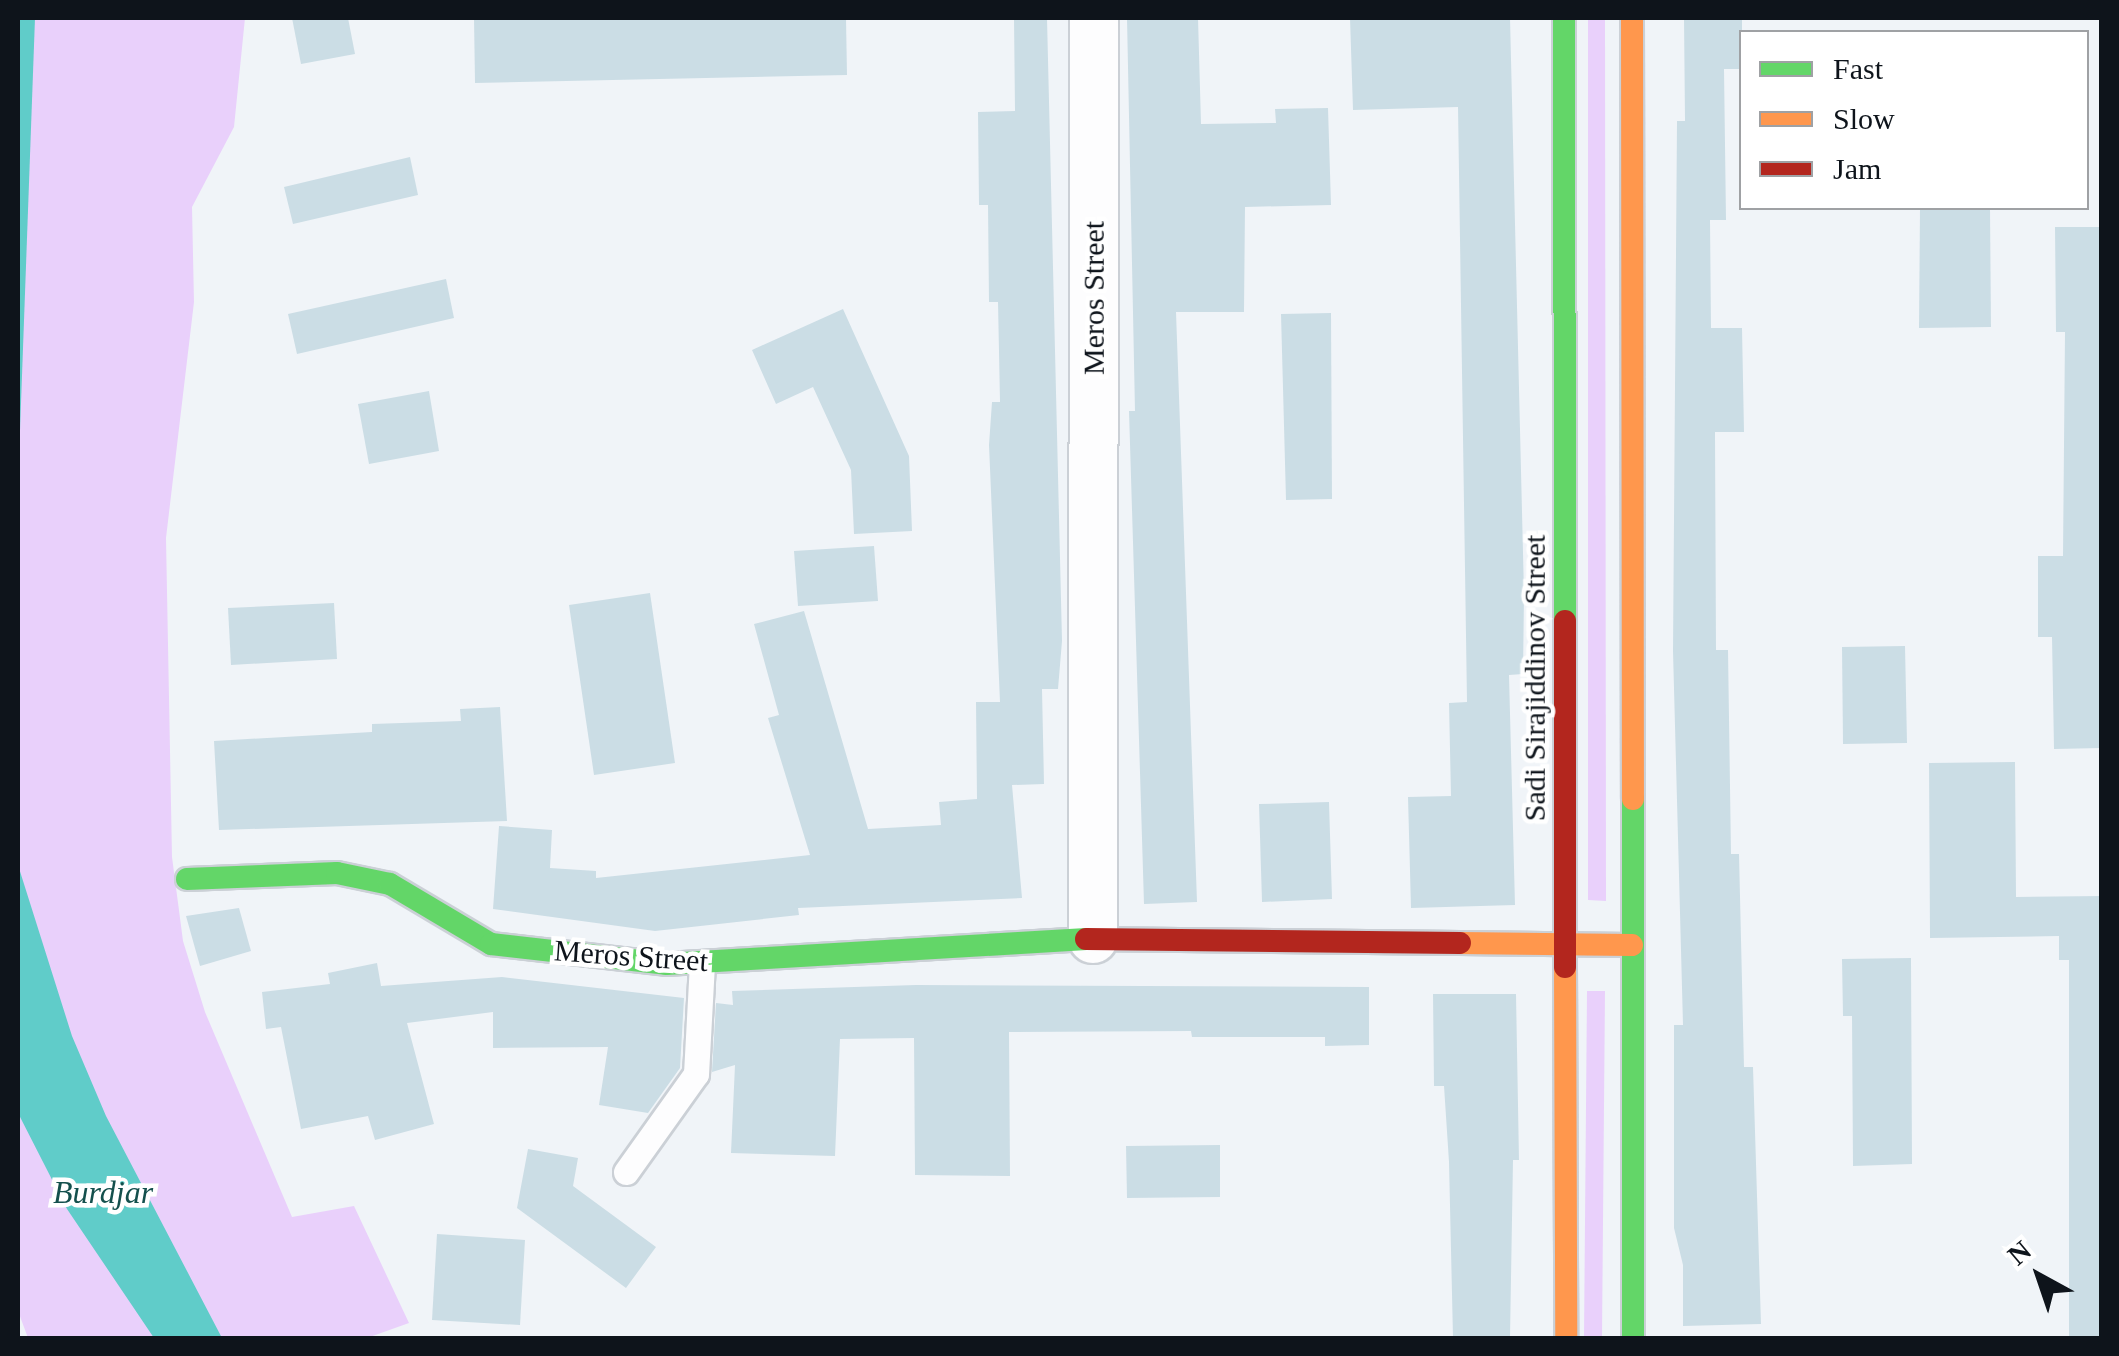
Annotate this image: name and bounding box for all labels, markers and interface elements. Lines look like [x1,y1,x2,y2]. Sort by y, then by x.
legend [1739,30,2089,210]
text: Fast [1833,52,1883,85]
text: Slow [1833,102,1895,135]
text: Jam [1833,152,1881,185]
street label: Meros Street [1076,221,1112,375]
street label: Sadi Sirajiddinov Street [1517,535,1553,821]
street label: Meros Street [553,933,709,979]
water label: Burdjar [53,1173,153,1211]
north arrow [1989,1226,2089,1326]
text: N [2002,1234,2037,1271]

